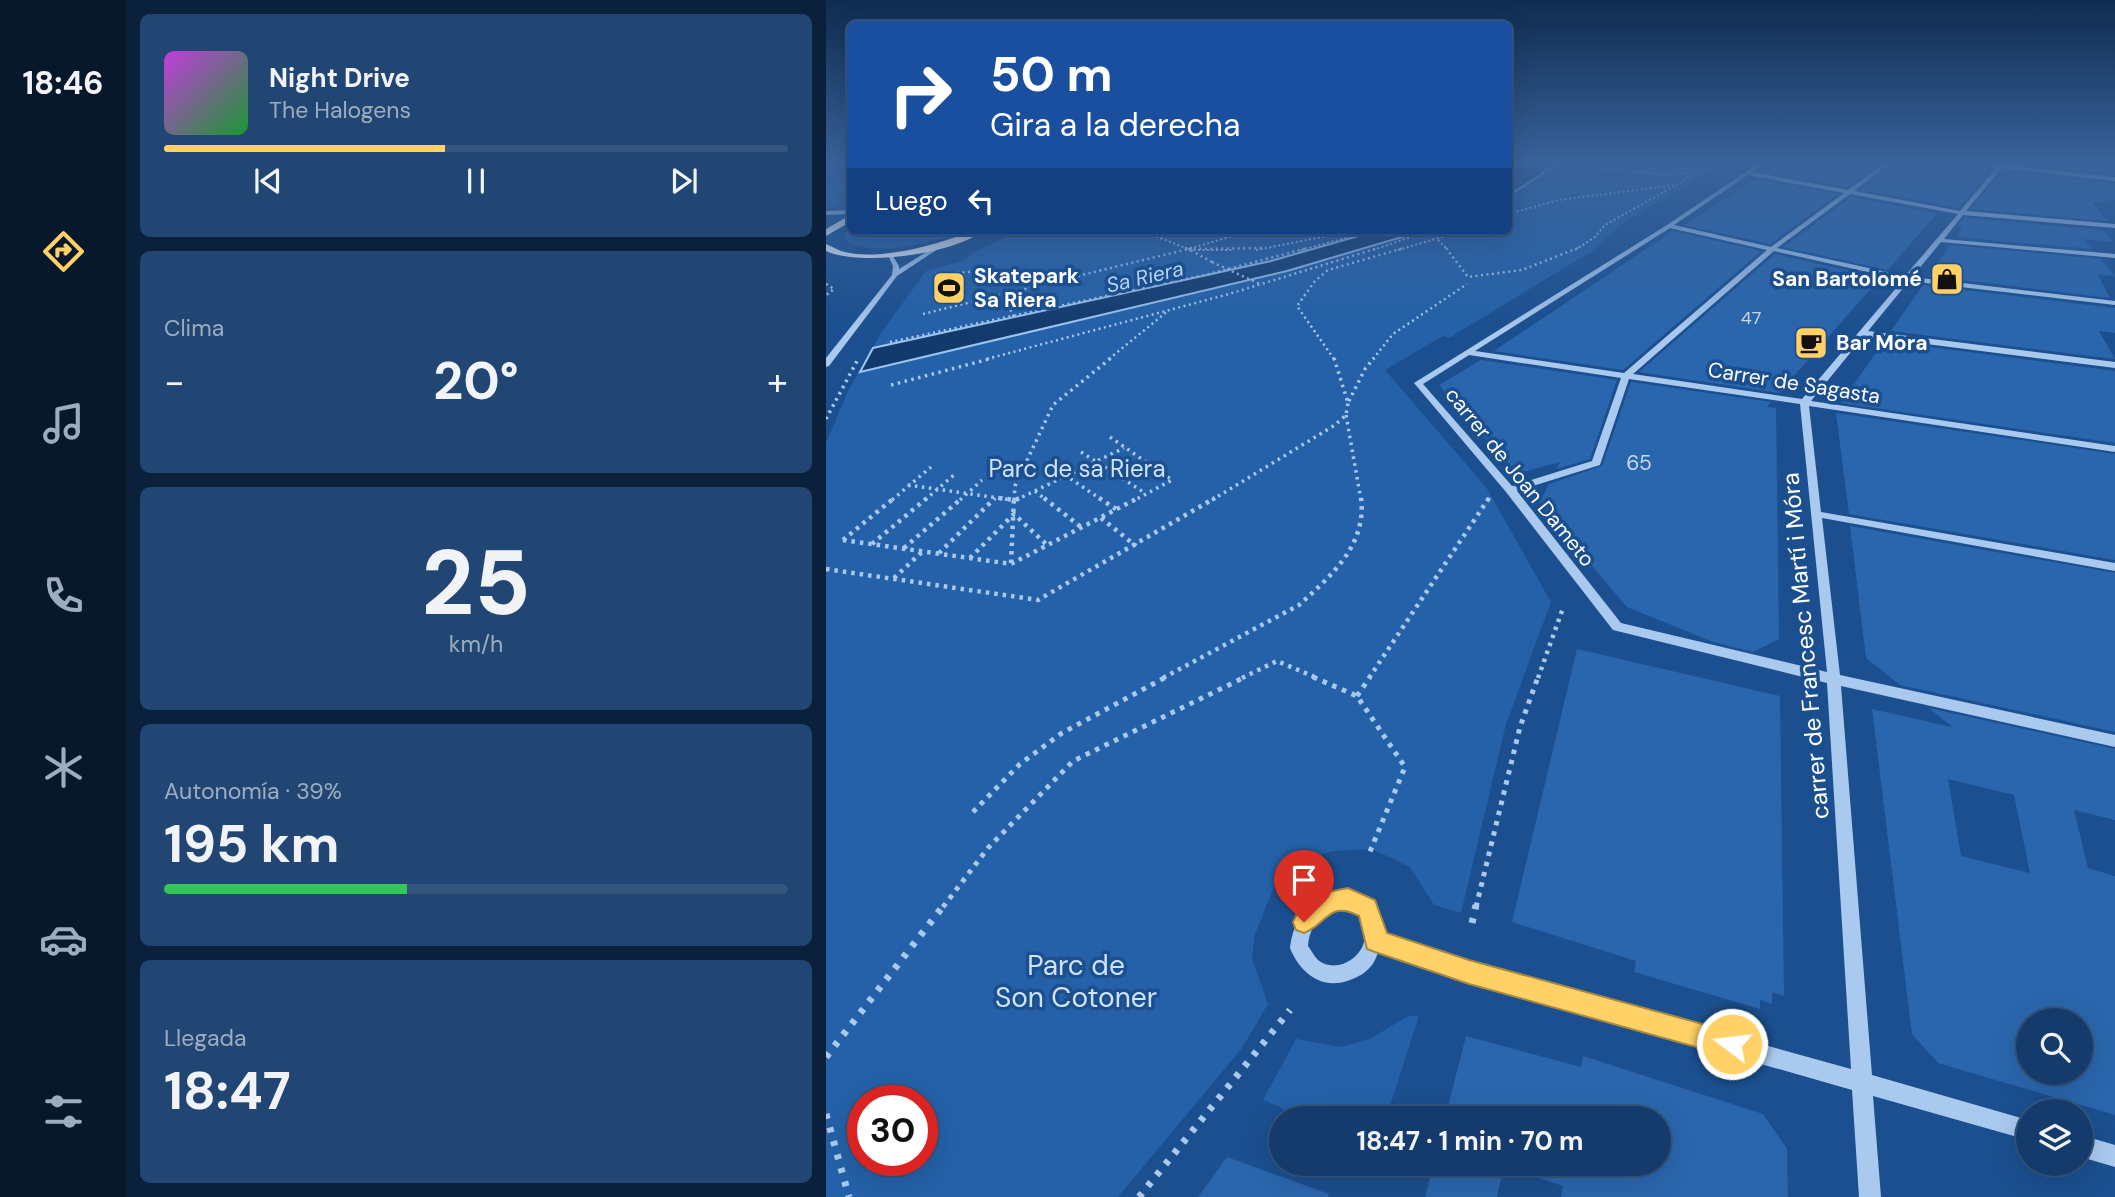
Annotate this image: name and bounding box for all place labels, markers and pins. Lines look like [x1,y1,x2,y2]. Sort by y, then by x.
shop icon: San Bartolomé [1928,260,1966,298]
place label: Skatepark Sa Riera [974,262,1079,314]
place label: San Bartolomé [1772,265,1922,293]
sports icon: Skatepark Sa Riera [930,269,968,307]
cafe icon: Bar Mora [1792,324,1830,362]
place label: Bar Mora [1836,329,1928,357]
pin [1274,850,1334,922]

